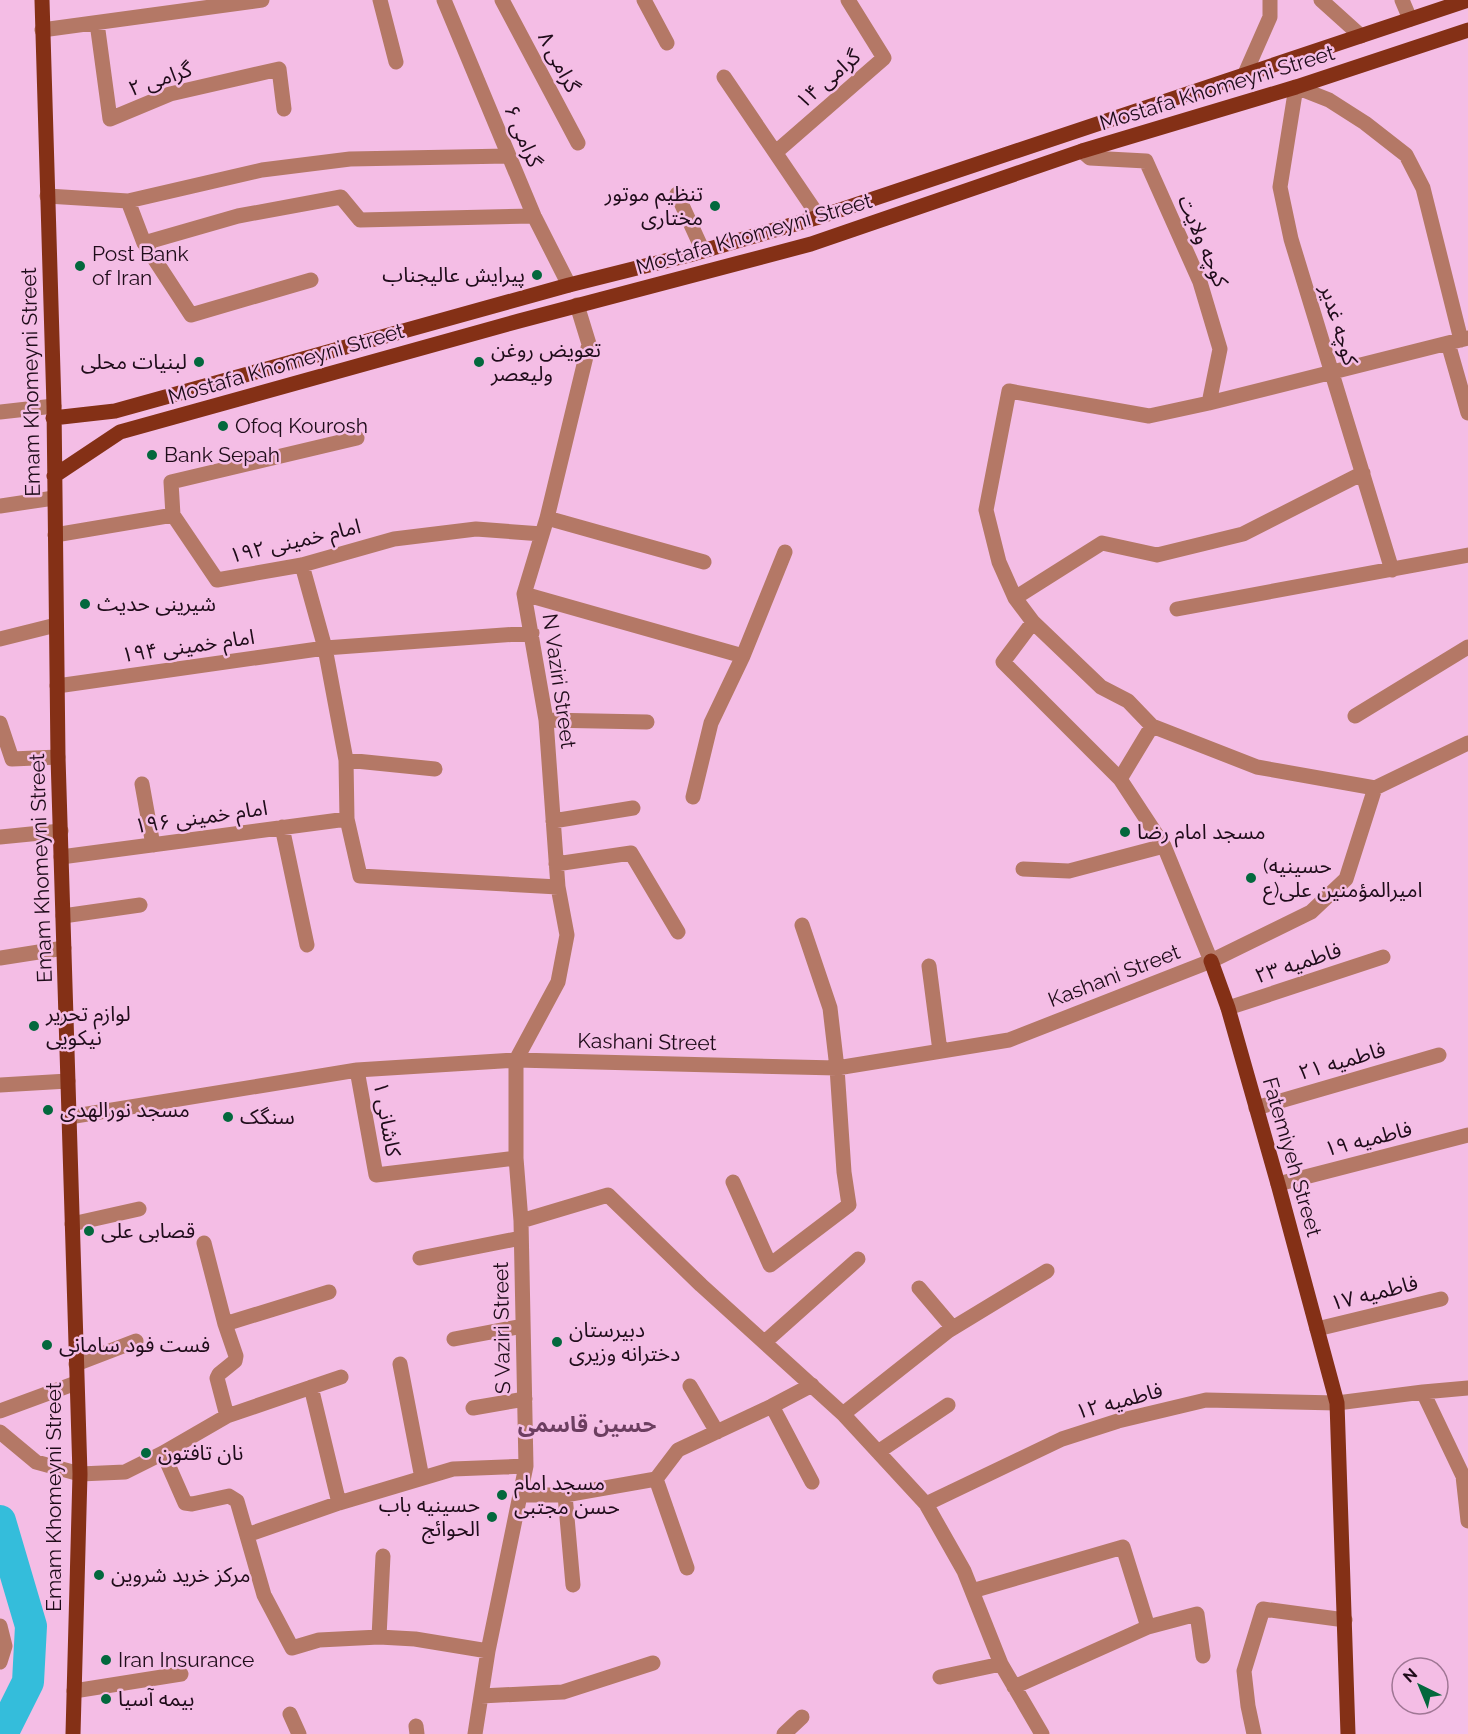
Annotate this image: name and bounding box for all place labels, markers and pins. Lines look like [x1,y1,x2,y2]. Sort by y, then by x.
place label: تنظیم موتور مختاری [604,181,703,230]
marker: تنظیم موتور مختاری [708,199,722,213]
place label: Post Bank of Iran [92,241,189,290]
marker: Post Bank of Iran [73,259,87,273]
place label: پیرایش عالیجناب [382,262,525,288]
marker: پیرایش عالیجناب [530,268,544,282]
place label: تعویض روغن ولیعصر [490,337,601,386]
place label: لبنیات محلی [81,349,187,374]
marker: لبنیات محلی [192,355,206,369]
marker: تعویض روغن ولیعصر [472,355,486,369]
place label: Ofoq Kourosh [235,413,368,438]
marker: Ofoq Kourosh [216,419,230,433]
place label: Bank Sepah [164,442,280,467]
marker: Bank Sepah [145,448,159,462]
place label: شیرینی حدیث [97,591,216,616]
marker: شیرینی حدیث [78,597,92,611]
place label: مسجد امام رضا [1137,819,1266,848]
marker: مسجد امام رضا [1118,825,1132,839]
place label: (حسینیه امیرالمؤمنین علی(ع [1263,853,1423,905]
marker: (حسینیه امیرالمؤمنین علی(ع [1244,871,1258,885]
place label: لوازم تحریر نیکویی [45,1001,131,1050]
marker: لوازم تحریر نیکویی [27,1019,41,1033]
place label: مسجد نورالهدی [60,1097,190,1122]
marker: مسجد نورالهدی [41,1103,55,1117]
place label: سنگک [240,1104,295,1129]
marker: سنگک [221,1110,235,1124]
place label: قصابی علی [101,1218,195,1243]
marker: قصابی علی [82,1224,96,1238]
place label: دبیرستان دخترانه وزیری [569,1317,680,1366]
place label: فست فود سامانی [59,1332,210,1357]
marker: دبیرستان دخترانه وزیری [550,1335,564,1349]
marker: فست فود سامانی [40,1338,54,1352]
place label: نان تافتون [158,1440,243,1465]
marker: نان تافتون [139,1446,153,1460]
place label: مسجد امام حسن مجتبی [514,1470,620,1519]
marker: مسجد امام حسن مجتبی [495,1488,509,1502]
place label: حسینیه باب الحوائج [379,1492,480,1544]
marker: حسینیه باب الحوائج [485,1510,499,1524]
place label: مرکز خرید شروین [111,1562,250,1587]
marker: مرکز خرید شروین [92,1568,106,1582]
place label: Iran Insurance [118,1647,254,1672]
marker: Iran Insurance [99,1653,113,1667]
place label: بیمه آسیا [118,1686,195,1711]
marker: بیمه آسیا [99,1692,113,1706]

